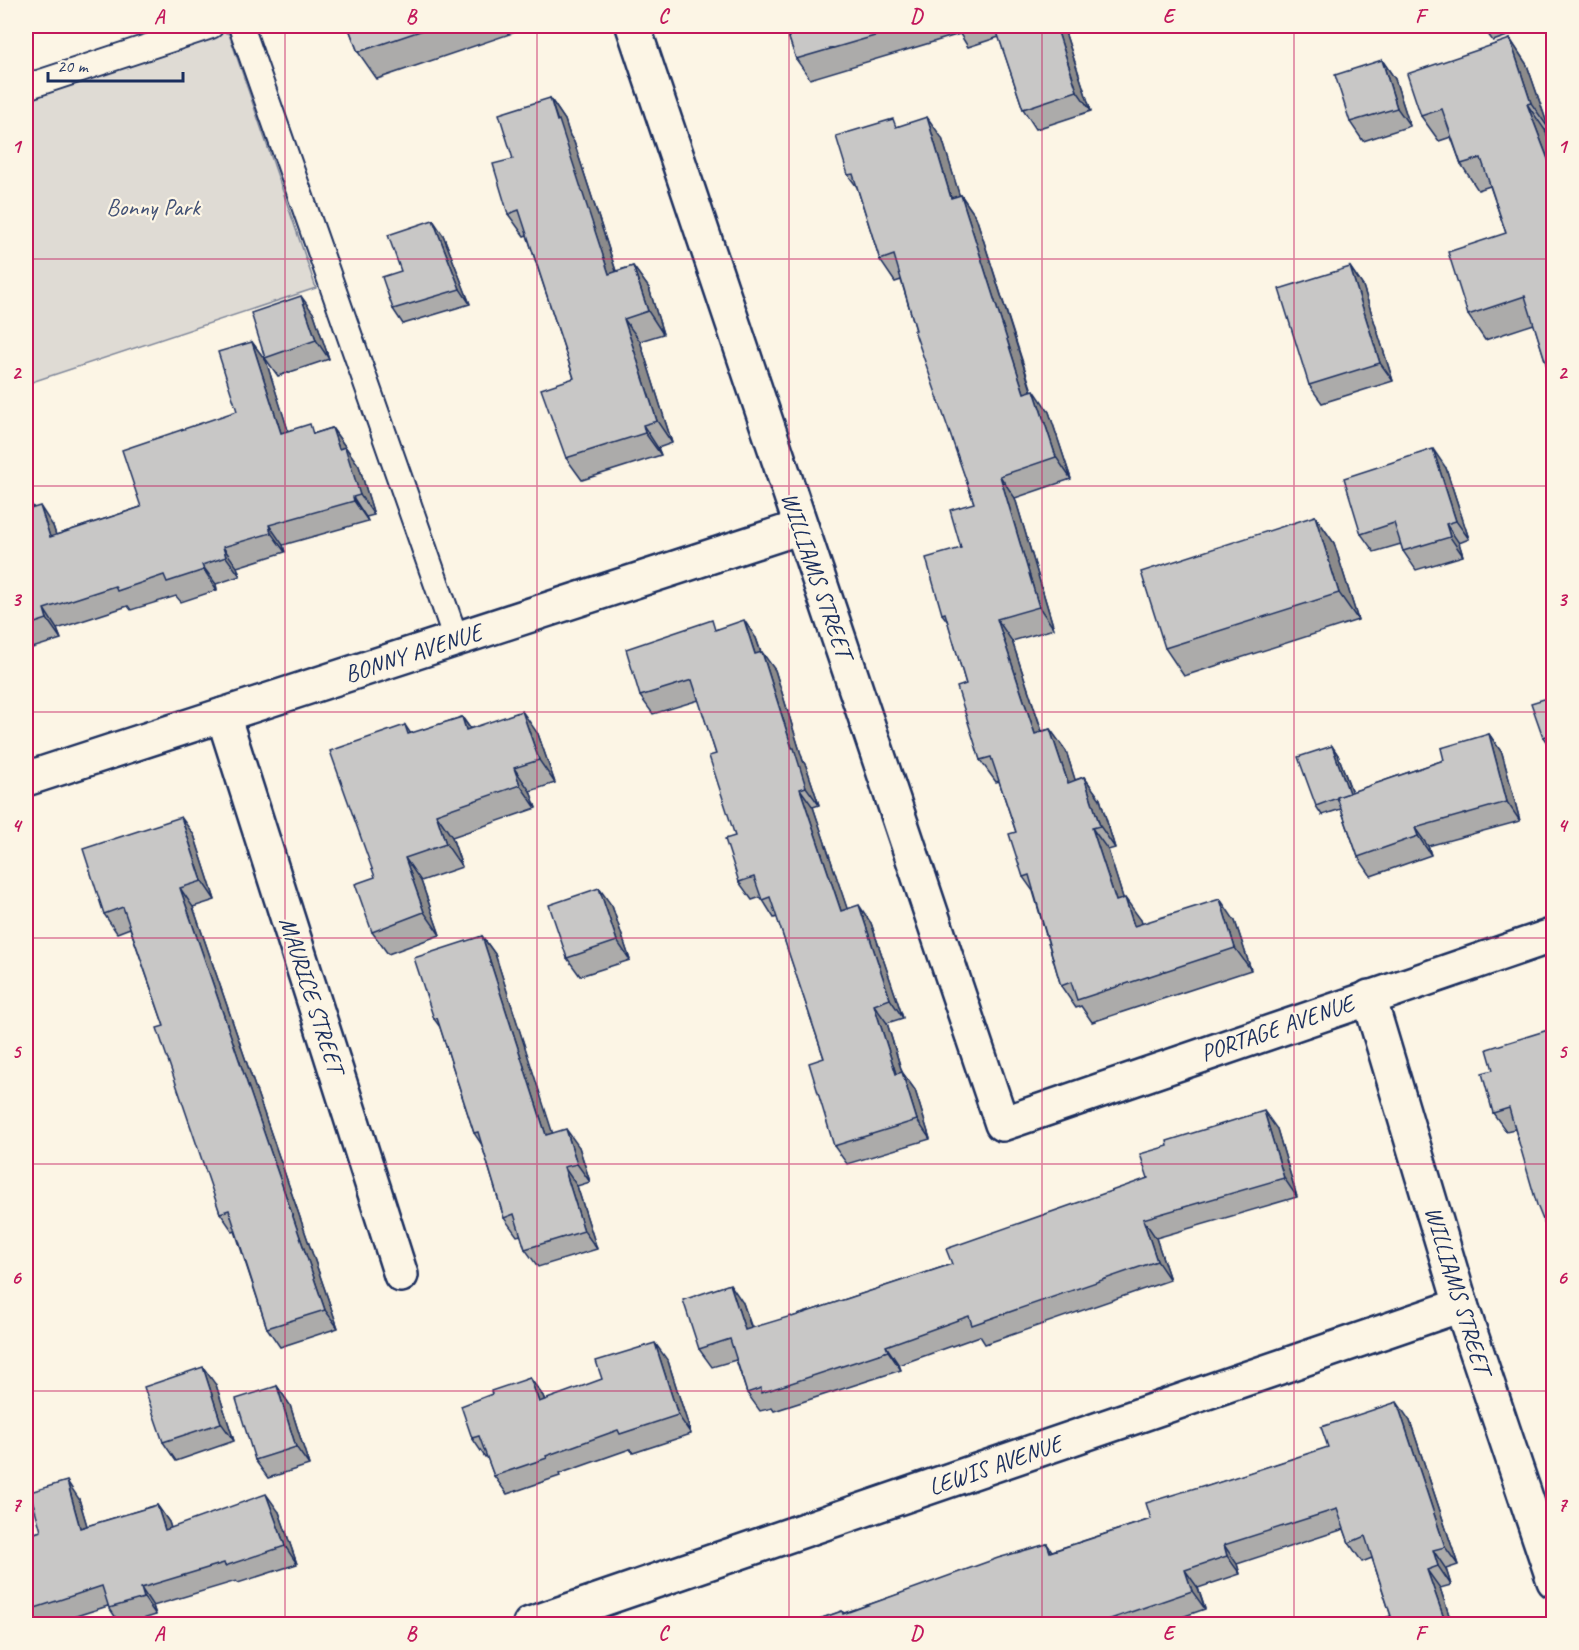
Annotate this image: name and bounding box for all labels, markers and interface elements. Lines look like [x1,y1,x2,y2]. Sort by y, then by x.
text: A [154,4,166,29]
text: B [406,4,418,29]
text: C [658,4,670,29]
text: D [910,4,924,29]
text: E [1163,4,1177,29]
text: F [1415,4,1429,29]
scale bar [48,45,183,83]
text: 20 m [57,55,90,77]
text: 1 [12,134,23,159]
text: 1 [1558,134,1569,159]
park label: Bonny Park [106,192,202,222]
text: 2 [12,360,23,385]
text: 2 [1558,360,1569,385]
street label: WILLIAMS STREET [775,488,861,667]
text: 3 [12,587,23,612]
text: 3 [1558,587,1569,612]
street label: BONNY AVENUE [341,616,488,689]
text: 4 [12,813,24,838]
text: 4 [1558,813,1570,838]
street label: MAURICE STREET [273,913,353,1082]
street label: PORTAGE AVENUE [1197,987,1361,1068]
text: 5 [12,1039,23,1064]
text: 5 [1558,1039,1569,1064]
street label: WILLIAMS STREET [1418,1203,1499,1383]
text: 6 [11,1265,22,1290]
text: 6 [1557,1265,1568,1290]
street label: LEWIS AVENUE [925,1427,1068,1502]
text: 7 [12,1492,23,1517]
text: 7 [1558,1492,1569,1517]
text: A [154,1621,166,1646]
text: B [406,1621,418,1646]
text: C [658,1621,670,1646]
text: D [910,1621,924,1646]
text: E [1163,1621,1177,1646]
text: F [1415,1621,1429,1646]

